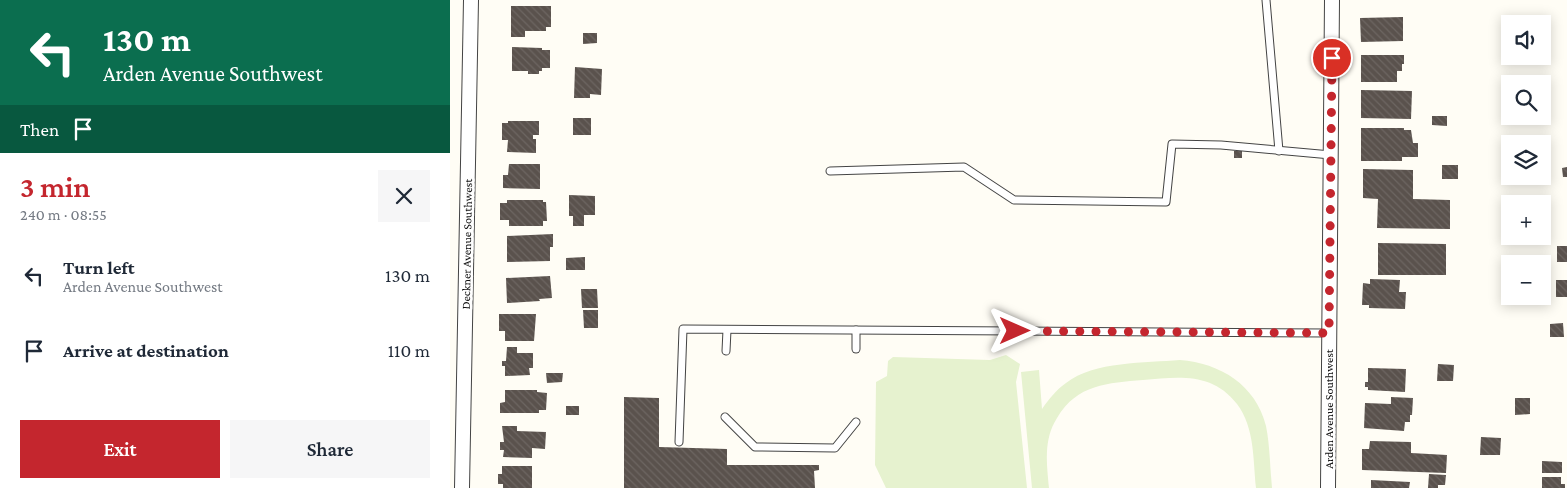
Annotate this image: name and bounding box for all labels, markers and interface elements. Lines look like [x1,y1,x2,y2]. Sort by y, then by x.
map controls [1501,15,1551,305]
button: sound [1501,15,1551,65]
icon: left [20,20,85,85]
text: 130 m [103,20,191,59]
pin [1311,37,1353,79]
icon: arrive [1318,44,1346,72]
text: Arden Avenue Southwest [103,61,322,86]
button: search [1501,75,1551,125]
icon: arrive [69,115,97,143]
text: Then [20,119,59,140]
button: layers [1501,135,1551,185]
text: 3 min [20,170,90,203]
button: close [378,170,430,222]
street label: Deckner Avenue Southwest [459,177,475,309]
button: + [1501,195,1551,245]
text: 240 m · 08:55 [20,206,107,223]
button: − [1501,255,1551,305]
text: Turn left [63,257,135,278]
icon: left [20,262,48,290]
text: 130 m [385,265,430,286]
text: Arden Avenue Southwest [63,278,223,295]
position arrow [988,304,1040,356]
icon: arrive [20,337,48,365]
text: Arrive at destination [63,340,229,361]
text: 110 m [388,340,430,361]
street label: Arden Avenue Southwest [1322,348,1336,469]
button: Exit [20,420,220,478]
button: Share [230,420,430,478]

